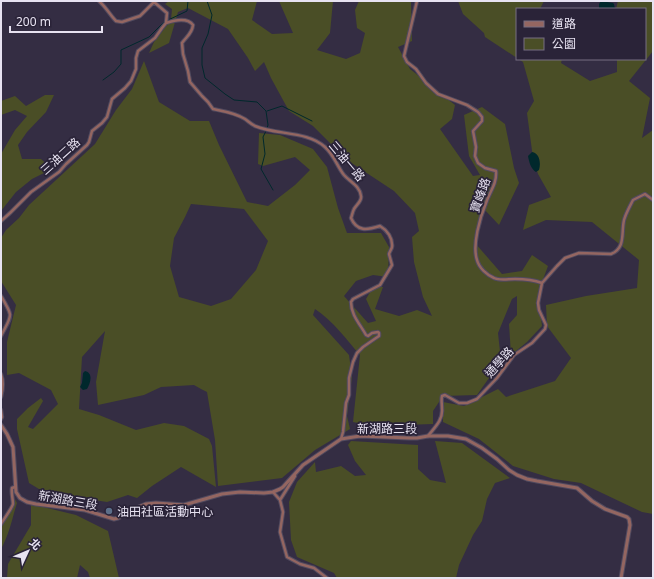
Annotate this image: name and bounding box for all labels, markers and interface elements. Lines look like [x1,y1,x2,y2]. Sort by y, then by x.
scale bar [10,8,102,34]
legend [516,8,646,60]
text: 200 m [16,13,51,30]
text: 道路 [552,15,576,32]
text: 公園 [552,35,576,52]
street label: 三油二路 [36,134,84,178]
street label: 三油一路 [325,137,369,185]
street label: 寶峰路 [466,175,494,215]
street label: 通學路 [481,343,517,381]
street label: 新湖路三段 [357,420,417,437]
street label: 新湖路三段 [37,486,99,514]
place label: 油田社區活動中心 [117,503,213,520]
marker: 油田社區活動中心 [104,506,114,516]
north arrow [8,531,48,571]
text: 北 [26,535,45,553]

